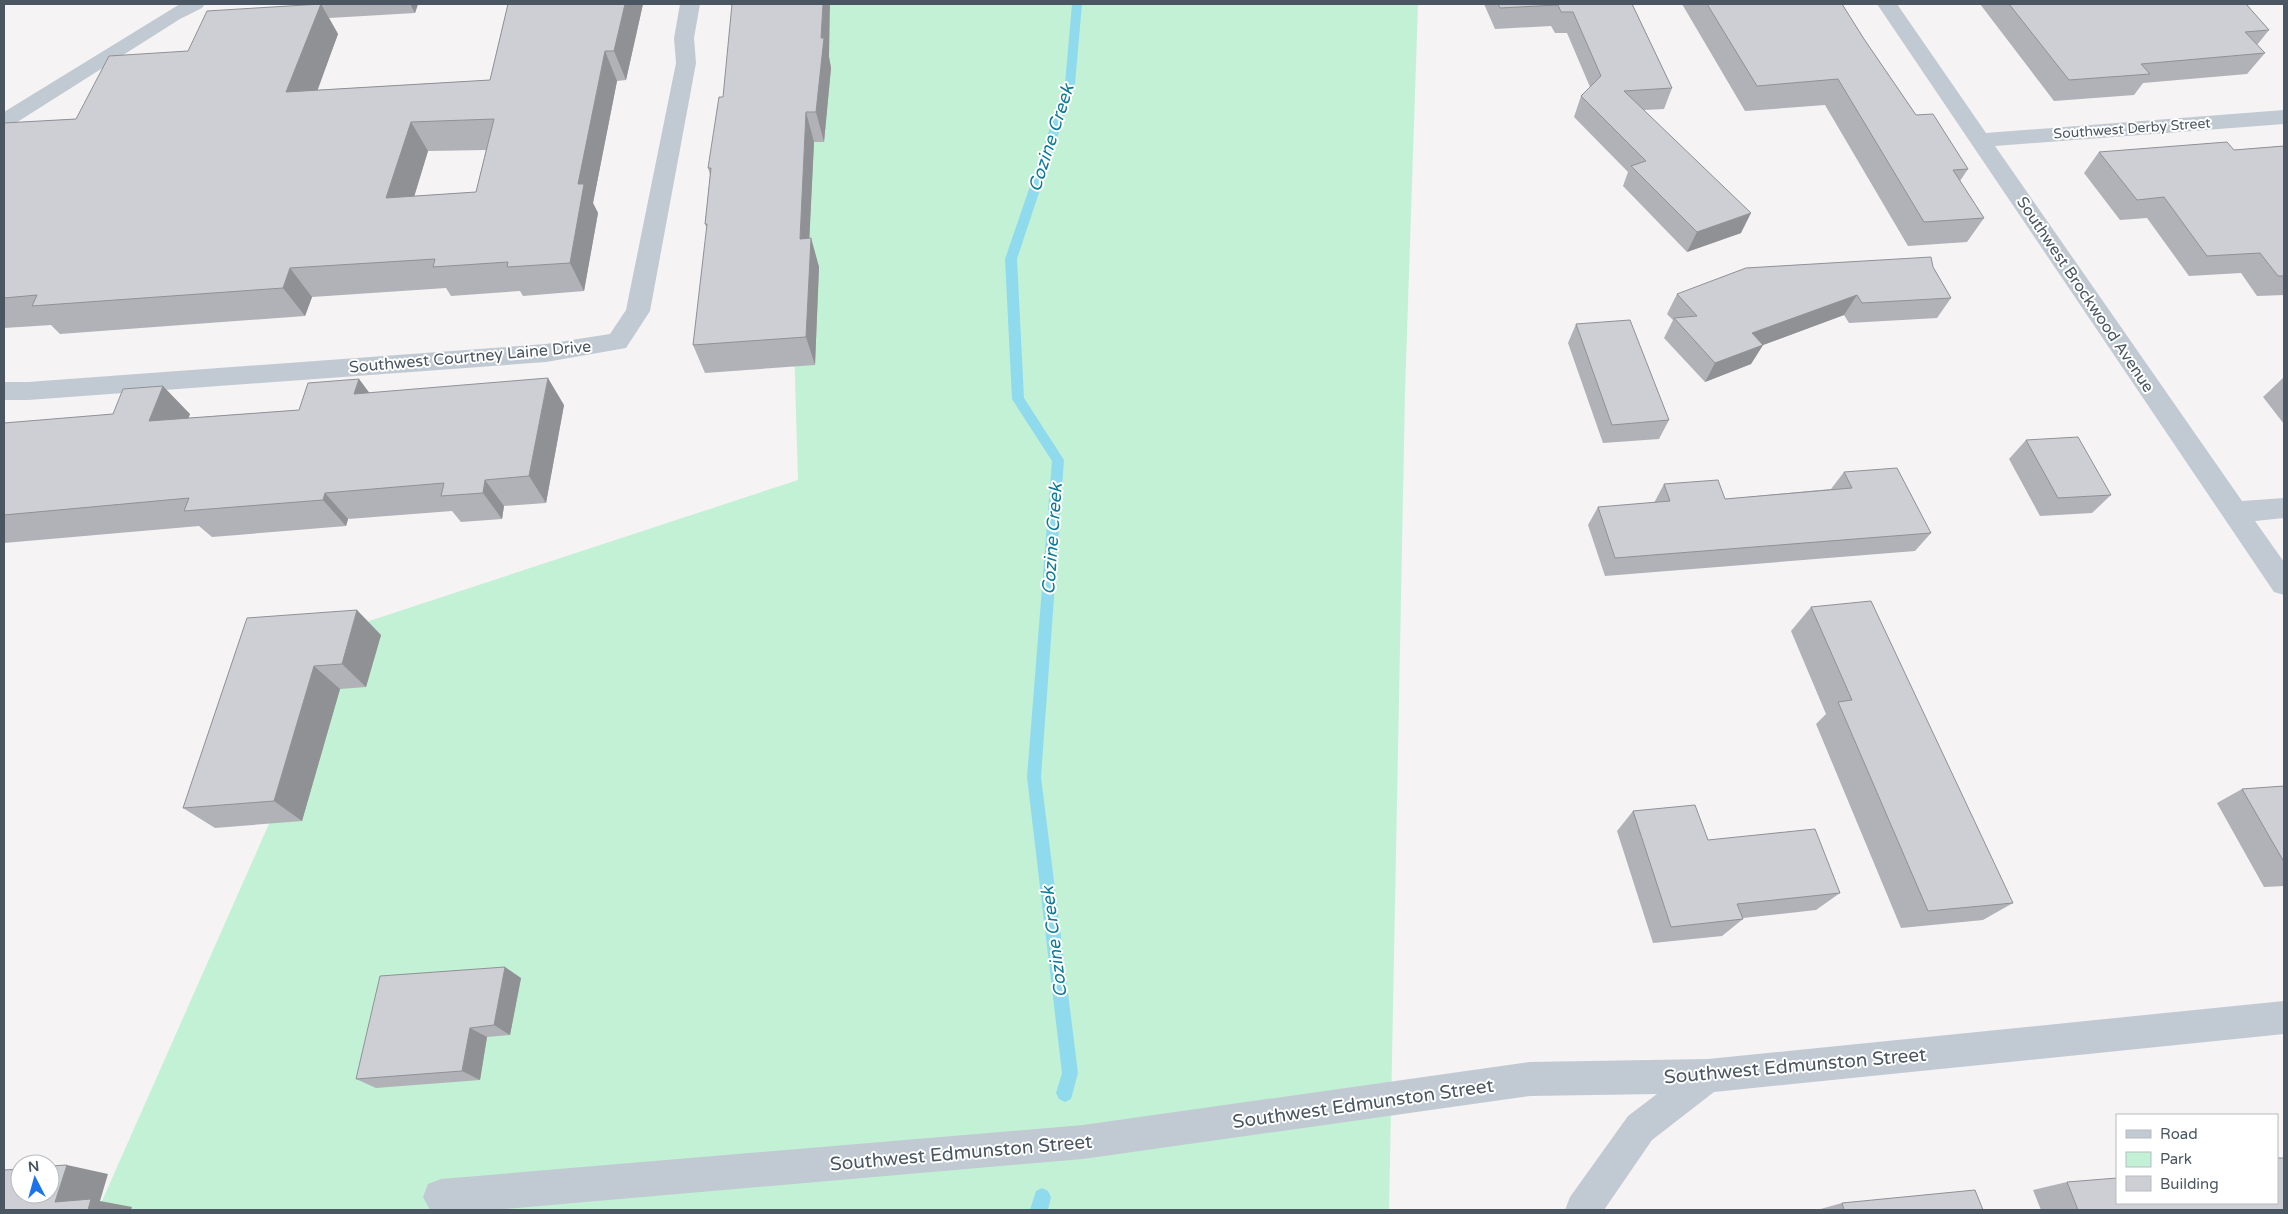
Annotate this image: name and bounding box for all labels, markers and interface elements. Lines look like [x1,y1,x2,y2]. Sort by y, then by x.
water label: Cozine Creek [1023,80,1079,194]
street label: Southwest Derby Street [2053,114,2212,142]
street label: Southwest Brockwood Avenue [2012,193,2158,396]
street label: Southwest Courtney Laine Drive [348,336,592,378]
water label: Cozine Creek [1037,481,1067,595]
water label: Cozine Creek [1036,884,1072,999]
street label: Southwest Edmunston Street [1663,1044,1927,1088]
street label: Southwest Edmunston Street [1231,1075,1495,1133]
legend [2116,1114,2278,1204]
text: Road [2160,1125,2198,1143]
street label: Southwest Edmunston Street [829,1131,1093,1175]
text: Park [2160,1150,2192,1168]
north arrow [10,1154,60,1204]
text: N [27,1158,40,1176]
text: Building [2160,1175,2219,1193]

